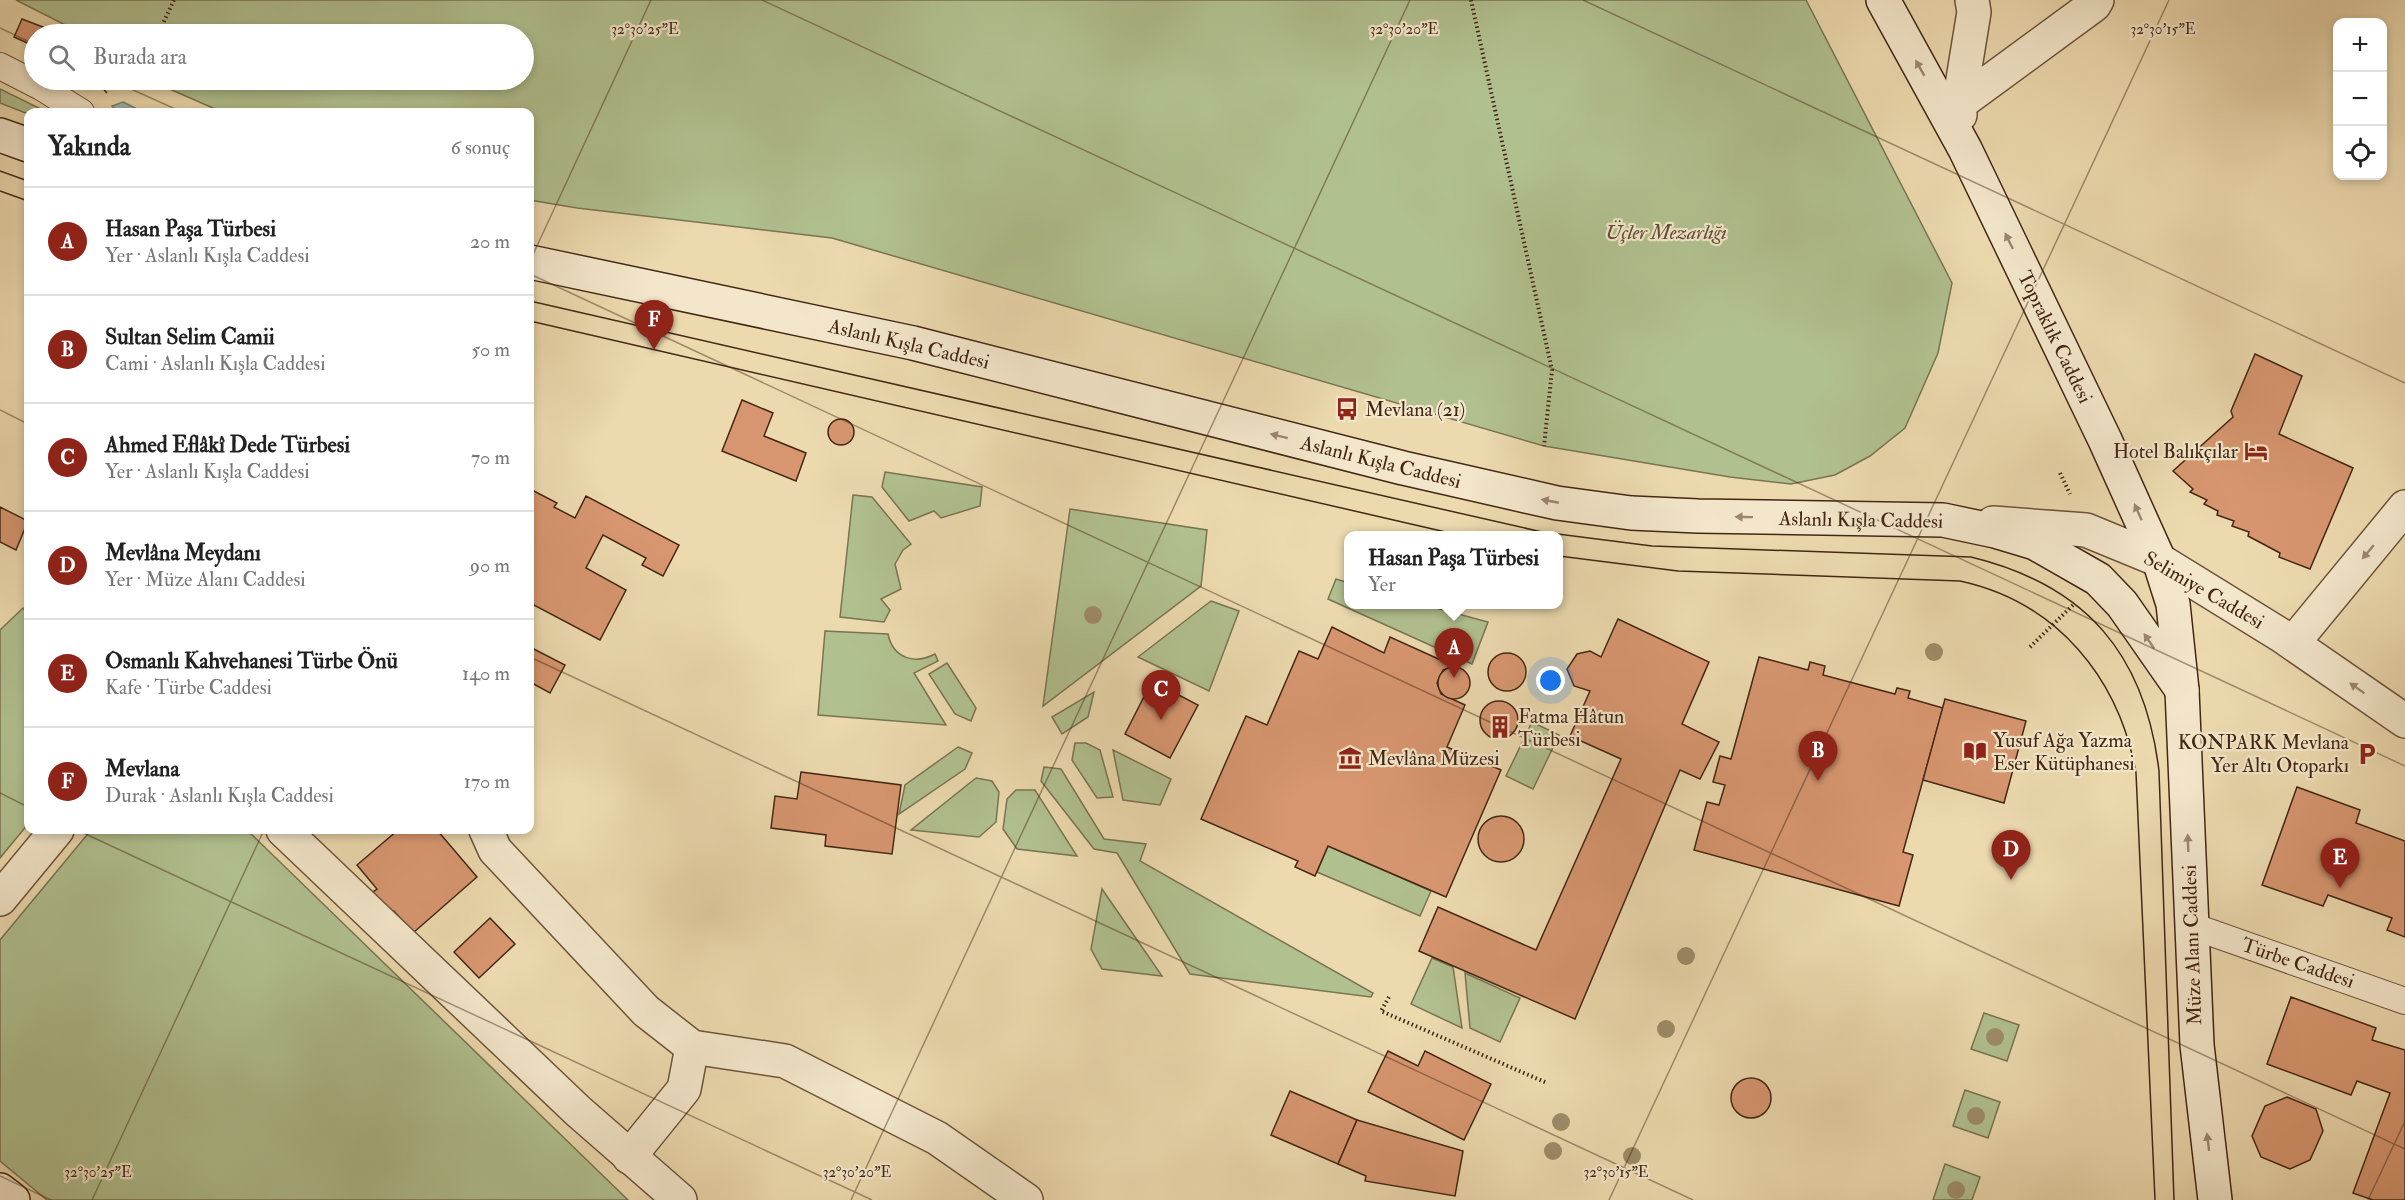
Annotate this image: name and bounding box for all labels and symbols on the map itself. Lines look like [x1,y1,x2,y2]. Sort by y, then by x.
text: 32°30'25"E [611,20,679,39]
text: 32°30'20"E [1370,20,1438,39]
text: 32°30'15"E [2130,20,2196,39]
one-way arrow [1915,59,1925,76]
park label: Üçler Mezarlığı [1605,220,1727,245]
one-way arrow [2005,233,2014,250]
street label: Topraklık Caddesi [2011,267,2098,408]
pin: F [634,300,674,350]
street label: Aslanlı Kışla Caddesi [825,313,992,375]
bus stop icon: Mevlana (21) [1334,396,1360,422]
place label: Mevlana (21) [1365,397,1465,422]
street label: Aslanlı Kışla Caddesi [1297,430,1464,494]
one-way arrow [1270,431,1288,440]
hotel icon: Hotel Balıkçılar [2243,438,2269,464]
place label: Hotel Balıkçılar [2113,439,2239,464]
one-way arrow [1540,496,1559,505]
one-way arrow [2133,504,2142,521]
street label: Aslanlı Kışla Caddesi [1778,506,1943,534]
one-way arrow [1735,512,1754,522]
one-way arrow [2361,544,2374,560]
street label: Selimiye Caddesi [2139,545,2269,635]
pin: A [1434,628,1474,678]
one-way arrow [2143,633,2155,649]
your location [1536,666,1565,695]
pin: C [1142,670,1180,720]
one-way arrow [2349,683,2365,694]
place label: Fatma Hâtun Türbesi [1518,704,1624,752]
building icon: Fatma Hâtun Türbesi [1487,714,1513,740]
place label: Yusuf Ağa Yazma Eser Kütüphanesi [1993,728,2135,777]
place label: KONPARK Mevlana Yer Altı Otoparkı [2178,730,2350,779]
pin: B [1798,732,1838,781]
library icon: Yusuf Ağa Yazma Eser Kütüphanesi [1962,738,1988,764]
parking icon: KONPARK Mevlana Yer Altı Otoparkı [2354,741,2380,767]
museum icon: Mevlâna Müzesi [1337,745,1363,771]
place label: Mevlâna Müzesi [1368,746,1500,771]
pin: D [1992,830,2030,880]
one-way arrow [2184,833,2193,852]
pin: E [2320,838,2360,888]
street label: Müze Alanı Caddesi [2177,864,2207,1026]
street label: Türbe Caddesi [2238,932,2358,994]
one-way arrow [2203,1132,2213,1151]
text: 32°30'25"E [64,1163,132,1182]
text: 32°30'20"E [823,1163,891,1182]
text: 32°30'15"E [1583,1163,1649,1182]

